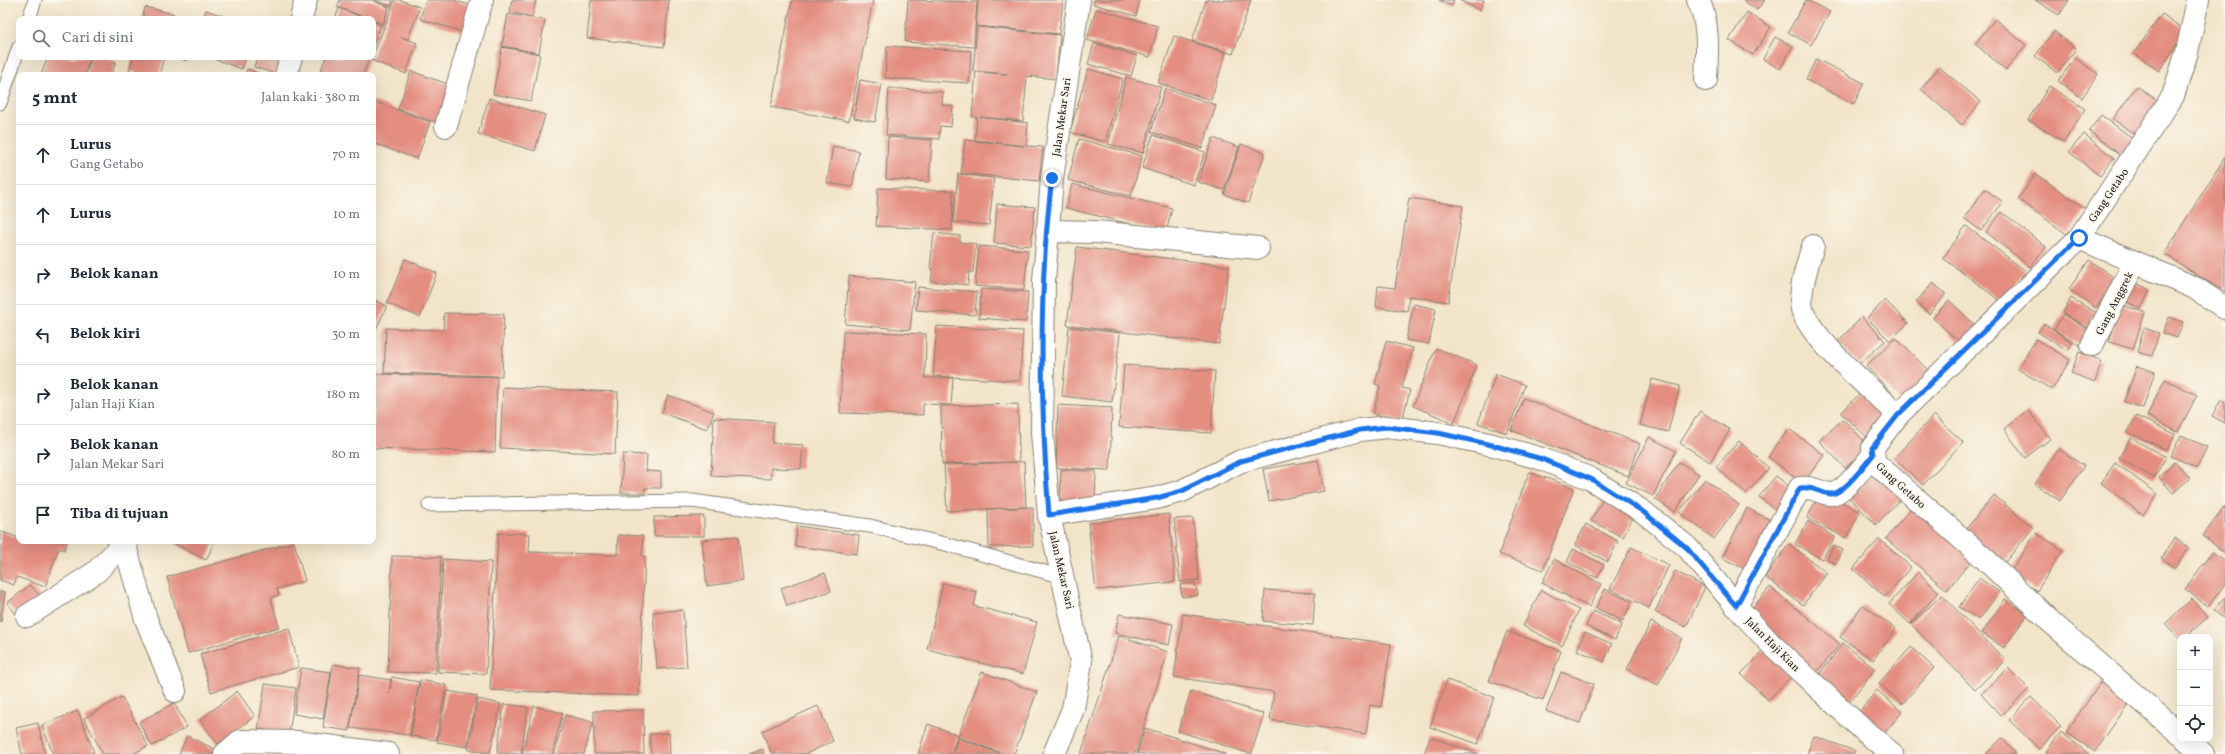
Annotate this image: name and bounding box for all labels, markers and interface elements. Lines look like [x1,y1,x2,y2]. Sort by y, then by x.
search box [16,16,376,60]
icon: search [30,27,52,49]
text: Cari di sini [62,28,133,49]
street label: Jalan Mekar Sari [1050,77,1075,158]
text: 5 mnt [32,87,77,110]
text: Jalan kaki · 380 m [261,89,360,107]
text: Lurus [70,135,111,156]
icon: ahead [32,144,54,166]
text: 70 m [332,146,360,164]
text: Gang Getabo [70,156,144,174]
street label: Gang Getabo [2086,166,2133,226]
route end [1043,169,1061,187]
icon: ahead [32,204,54,226]
text: Lurus [70,204,111,225]
text: 10 m [333,206,360,224]
route start [2070,229,2088,247]
icon: right [32,264,54,286]
text: Belok kanan [70,264,159,285]
text: 10 m [333,266,360,284]
street label: Gang Anggrek [2093,269,2138,338]
icon: left [32,324,54,346]
text: Belok kiri [70,324,140,345]
text: 30 m [332,326,360,344]
text: Belok kanan [70,375,159,396]
icon: right [32,384,54,406]
text: 180 m [326,386,360,404]
text: Jalan Haji Kian [70,396,155,414]
text: Belok kanan [70,435,159,456]
icon: right [32,444,54,466]
text: 80 m [331,446,360,464]
text: Jalan Mekar Sari [70,456,164,474]
street label: Gang Getabo [1872,460,1928,513]
icon: arrive [32,504,54,526]
text: Tiba di tujuan [70,504,169,525]
street label: Jalan Mekar Sari [1044,530,1077,611]
street label: Jalan Haji Kian [1741,614,1803,676]
map controls [2177,634,2213,742]
button: + [2177,634,2213,670]
button: − [2177,670,2213,706]
button: locate [2177,706,2213,742]

